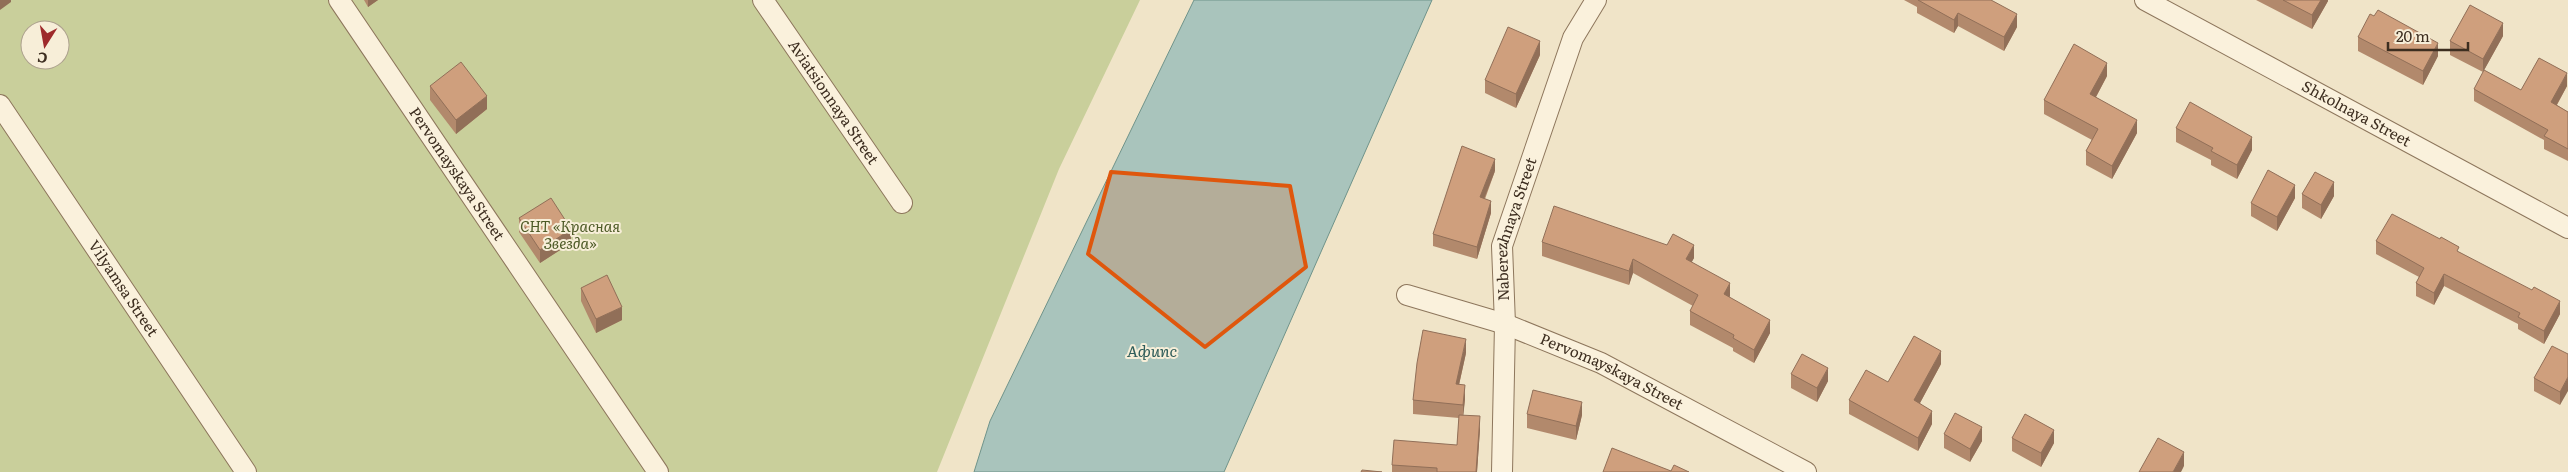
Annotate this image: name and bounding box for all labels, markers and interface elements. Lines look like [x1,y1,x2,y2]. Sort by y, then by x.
north arrow [20,20,70,70]
scale bar [2388,20,2468,52]
text: 20 m [2396,24,2430,47]
street label: Aviatsionnaya Street [783,34,885,169]
text: С [35,48,49,70]
street label: Shkolnaya Street [2298,74,2416,151]
street label: Pervomayskaya Street [404,102,511,245]
street label: Naberezhnaya Street [1489,154,1541,301]
park label: СНТ «Красная Звезда» [520,214,620,254]
street label: Vilyamsa Street [84,235,165,341]
street label: Pervomayskaya Street [1537,326,1688,415]
water label: Афипс [1127,338,1177,362]

